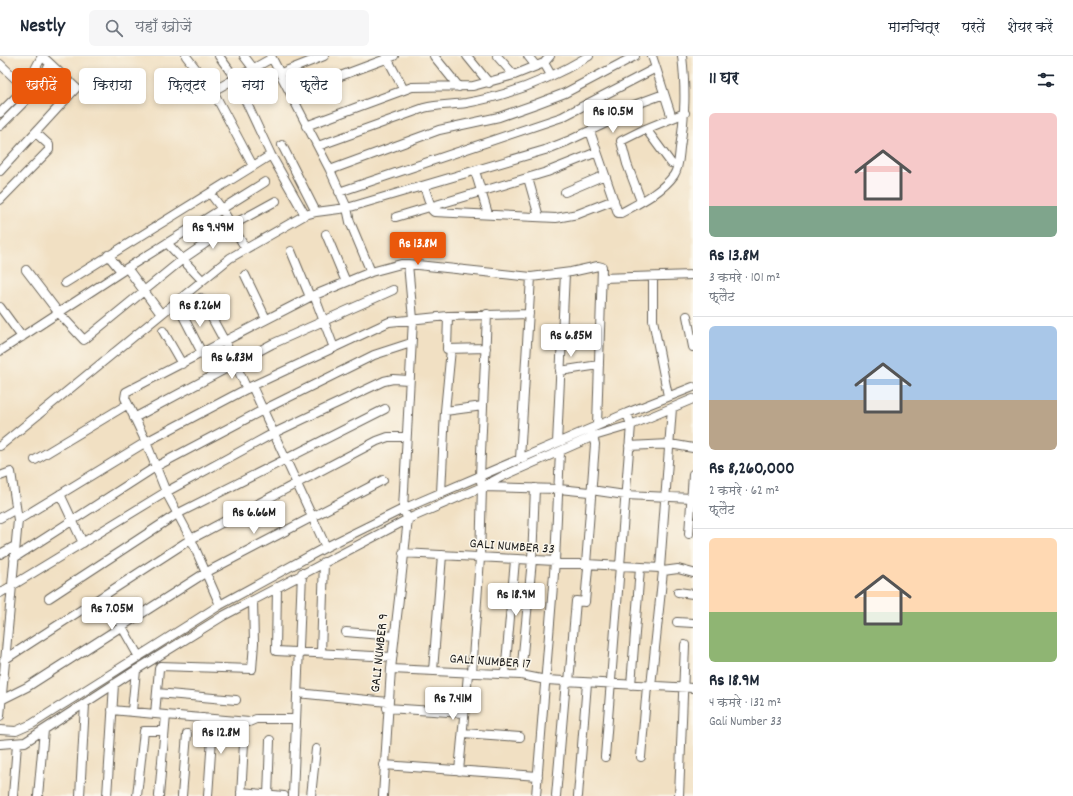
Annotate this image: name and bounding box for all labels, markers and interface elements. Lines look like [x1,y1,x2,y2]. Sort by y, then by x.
search box [89,10,369,46]
text: Nestly [20,14,65,41]
icon: search [103,17,125,39]
text: यहाँ खोजें [135,17,192,39]
text: मानचित्र [888,18,940,38]
text: परतें [962,18,985,38]
text: शेयर करें [1007,18,1053,38]
chip: खरीदें [12,68,71,104]
chip: किराया [79,68,146,104]
chip: फ़िल्टर [154,68,220,104]
chip: नया [228,68,278,104]
chip: फ़्लैट [286,68,342,104]
text: 11 घर [709,68,739,92]
icon: filters [1035,69,1057,91]
pin: Rs 10.5M [572,100,654,134]
text: Rs 10.5M [593,103,633,122]
icon: home [847,139,919,211]
pin: Rs 9.49M [172,216,254,250]
text: Rs 9.49M [192,219,234,238]
pin: Rs 13.8M [377,232,459,266]
text: Rs 13.8M [399,235,437,254]
text: Rs 13.8M [709,245,759,269]
text: 3 कमरे · 101 m² [709,269,780,288]
text: फ़्लैट [709,288,735,307]
pin: Rs 8.26M [159,294,241,328]
text: Rs 8.26M [179,297,221,316]
pin: Rs 6.85M [530,324,612,358]
text: Rs 6.85M [550,327,592,346]
pin: Rs 6.83M [191,346,273,380]
text: Rs 6.83M [211,349,253,368]
icon: home [847,352,919,424]
text: Rs 8,260,000 [709,458,794,482]
text: 2 कमरे · 62 m² [709,482,779,501]
pin: Rs 6.66M [213,501,295,535]
text: फ़्लैट [709,501,735,520]
text: Rs 6.66M [232,504,276,523]
street label: GALI NUMBER 33 [469,534,555,560]
icon: home [847,564,919,636]
pin: Rs 18.9M [475,583,557,617]
text: Rs 18.9M [497,586,535,605]
pin: Rs 7.05M [71,597,153,631]
text: Rs 7.05M [91,600,133,619]
street label: GALI NUMBER 9 [366,613,394,693]
street label: GALI NUMBER 17 [449,649,531,675]
text: Rs 18.9M [709,670,759,694]
pin: Rs 7.41M [412,687,494,721]
text: Rs 7.41M [434,690,472,709]
text: 4 कमरे · 132 m² [709,694,781,713]
text: Gali Number 33 [709,713,782,732]
pin: Rs 12.8M [180,721,262,755]
text: Rs 12.8M [202,724,240,743]

